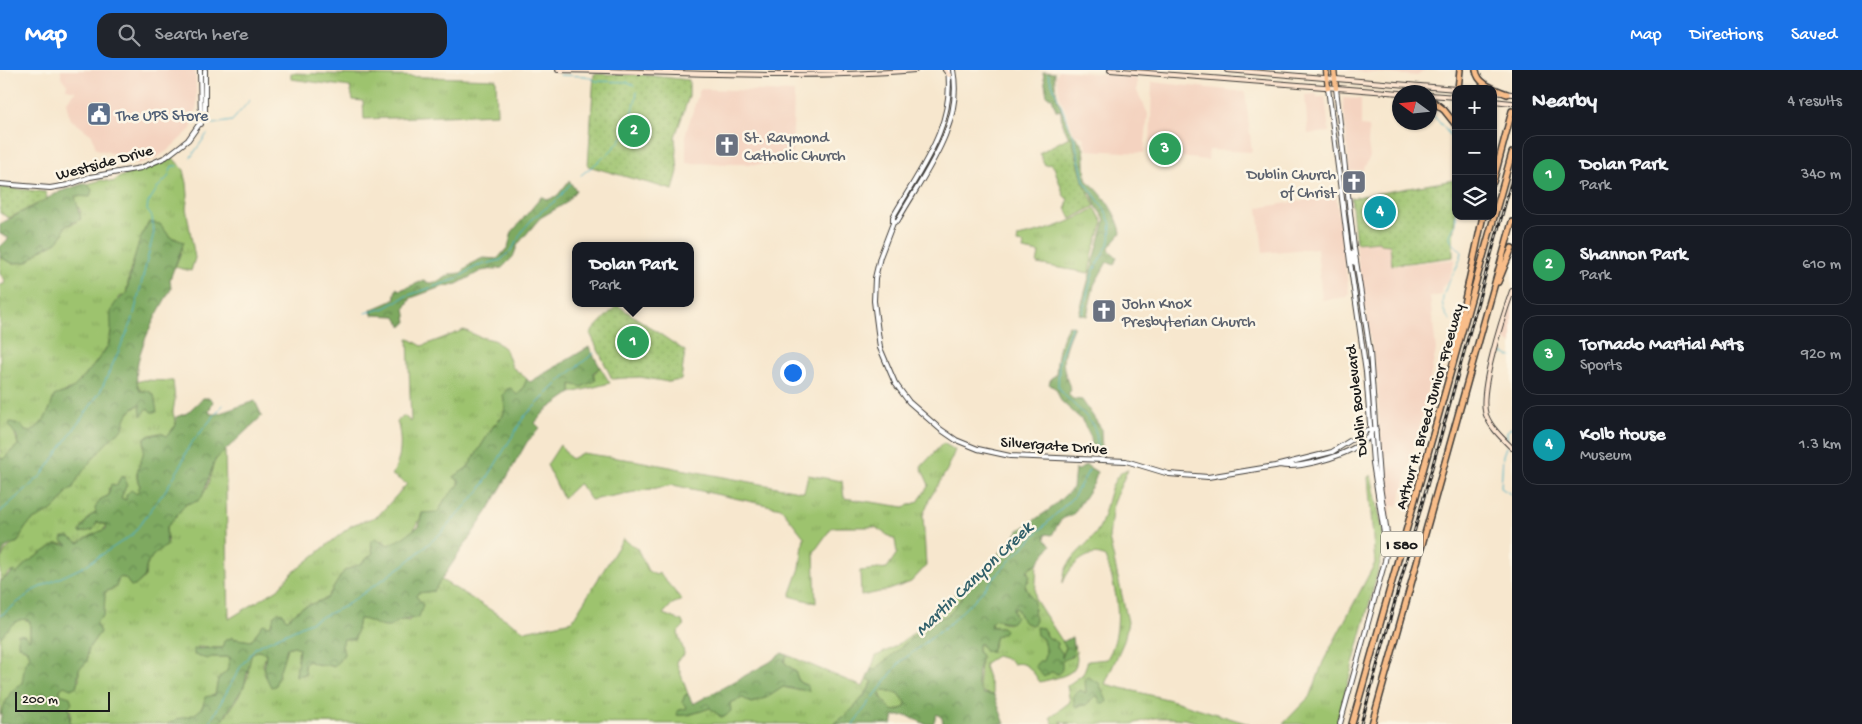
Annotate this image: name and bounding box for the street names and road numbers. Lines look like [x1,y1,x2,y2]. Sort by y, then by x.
street label: Westside Drive [54,142,156,186]
street label: Arthur H. Breed Junior Freeway [1393,302,1470,512]
street label: Dublin Boulevard [1343,343,1374,458]
street label: Silvergate Drive [1000,434,1108,461]
road number: I 580 [1381,532,1423,556]

